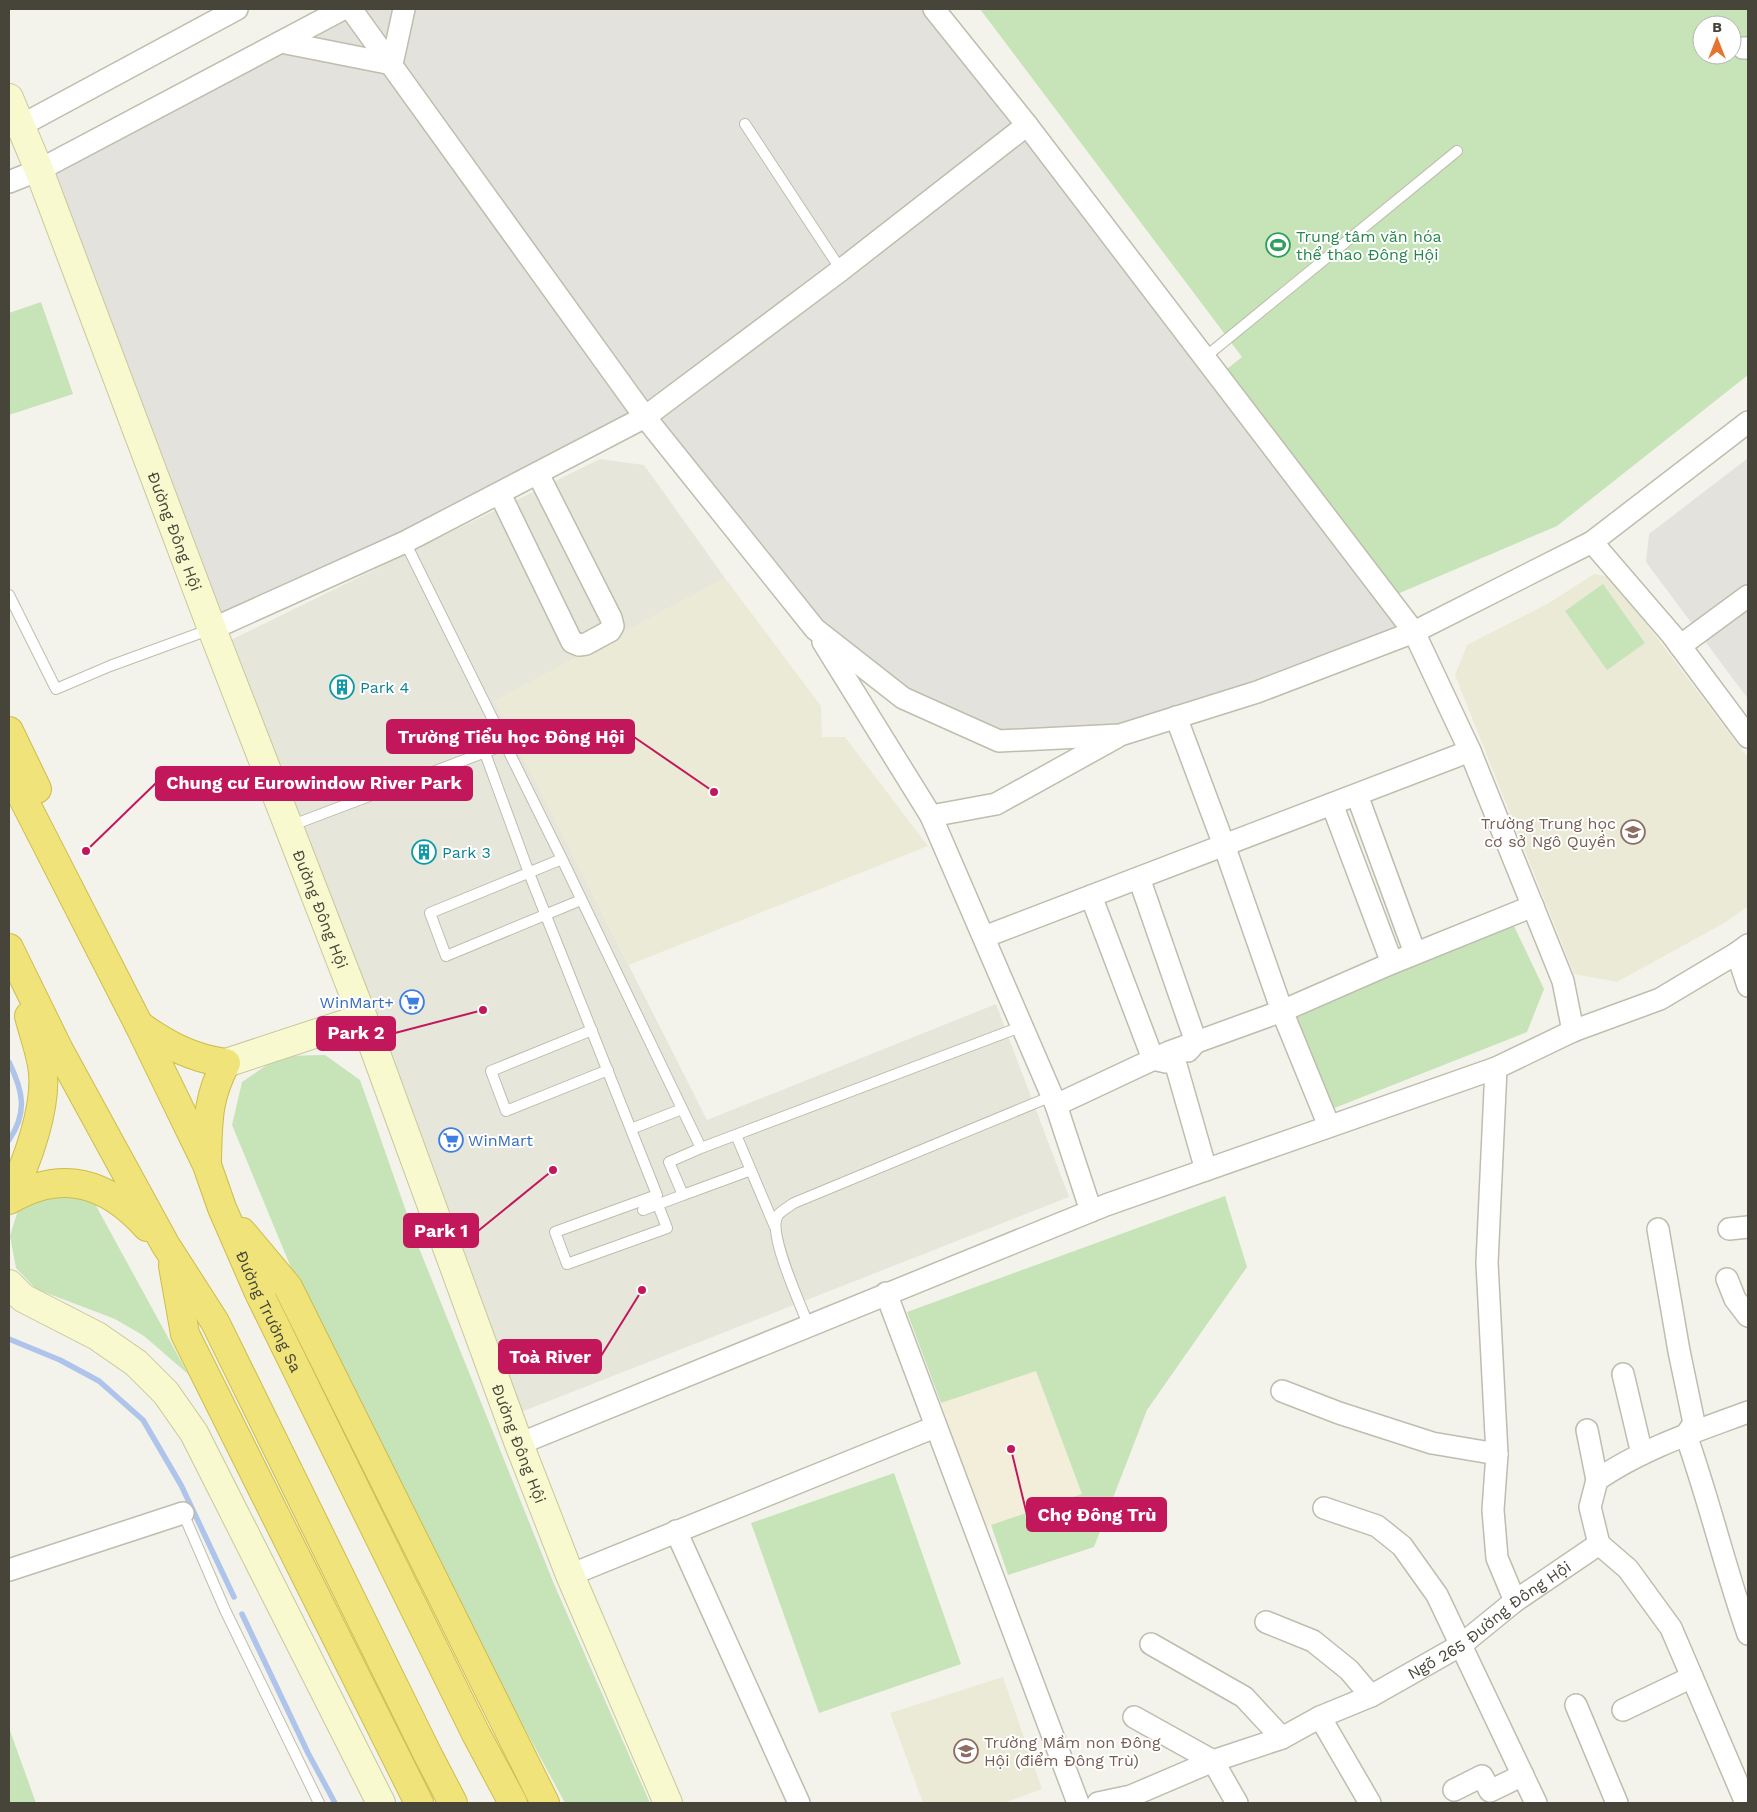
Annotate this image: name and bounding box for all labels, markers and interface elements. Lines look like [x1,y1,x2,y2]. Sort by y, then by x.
north arrow [1692,15,1742,65]
text: B [1712,19,1722,35]
place label: Trung tâm văn hóa thể thao Đông Hội [1296,227,1442,264]
sports icon: Trung tâm văn hóa thể thao Đông Hội [1265,232,1291,258]
street label: Đường Đông Hội [144,469,206,594]
building icon: Park 4 [329,674,355,700]
place label: Park 4 [360,678,410,697]
callout: Trường Tiểu học Đông Hội [387,720,634,753]
text: Trường Tiểu học Đông Hội [397,726,625,747]
callout: Chung cư Eurowindow River Park [156,767,472,800]
text: Chung cư Eurowindow River Park [166,772,463,793]
place label: Trường Trung học cơ sở Ngô Quyền [1481,814,1616,851]
school or university icon: Trường Trung học cơ sở Ngô Quyền [1620,819,1646,845]
building icon: Park 3 [411,839,437,865]
place label: Park 3 [442,843,491,862]
street label: Đường Đông Hội [289,847,352,971]
supermarket icon: WinMart+ [399,989,425,1015]
place label: WinMart+ [320,993,394,1012]
callout: Park 2 [317,1017,395,1050]
text: Park 2 [328,1022,385,1043]
supermarket icon: WinMart [438,1127,464,1153]
place label: WinMart [468,1131,533,1150]
callout: Park 1 [404,1214,478,1247]
text: Park 1 [414,1220,468,1241]
street label: Đường Trường Sa [232,1248,305,1375]
callout: Toà River [499,1340,601,1373]
text: Toà River [509,1346,591,1367]
street label: Đường Đông Hội [488,1381,550,1506]
callout: Chợ Đông Trù [1027,1498,1166,1531]
text: Chợ Đông Trù [1037,1504,1157,1525]
street label: Ngõ 265 Đường Đông Hội [1404,1557,1575,1683]
place label: Trường Mầm non Đông Hội (điểm Đông Trù) [984,1733,1161,1770]
school or university icon: Trường Mầm non Đông Hội (điểm Đông Trù) [953,1738,979,1764]

